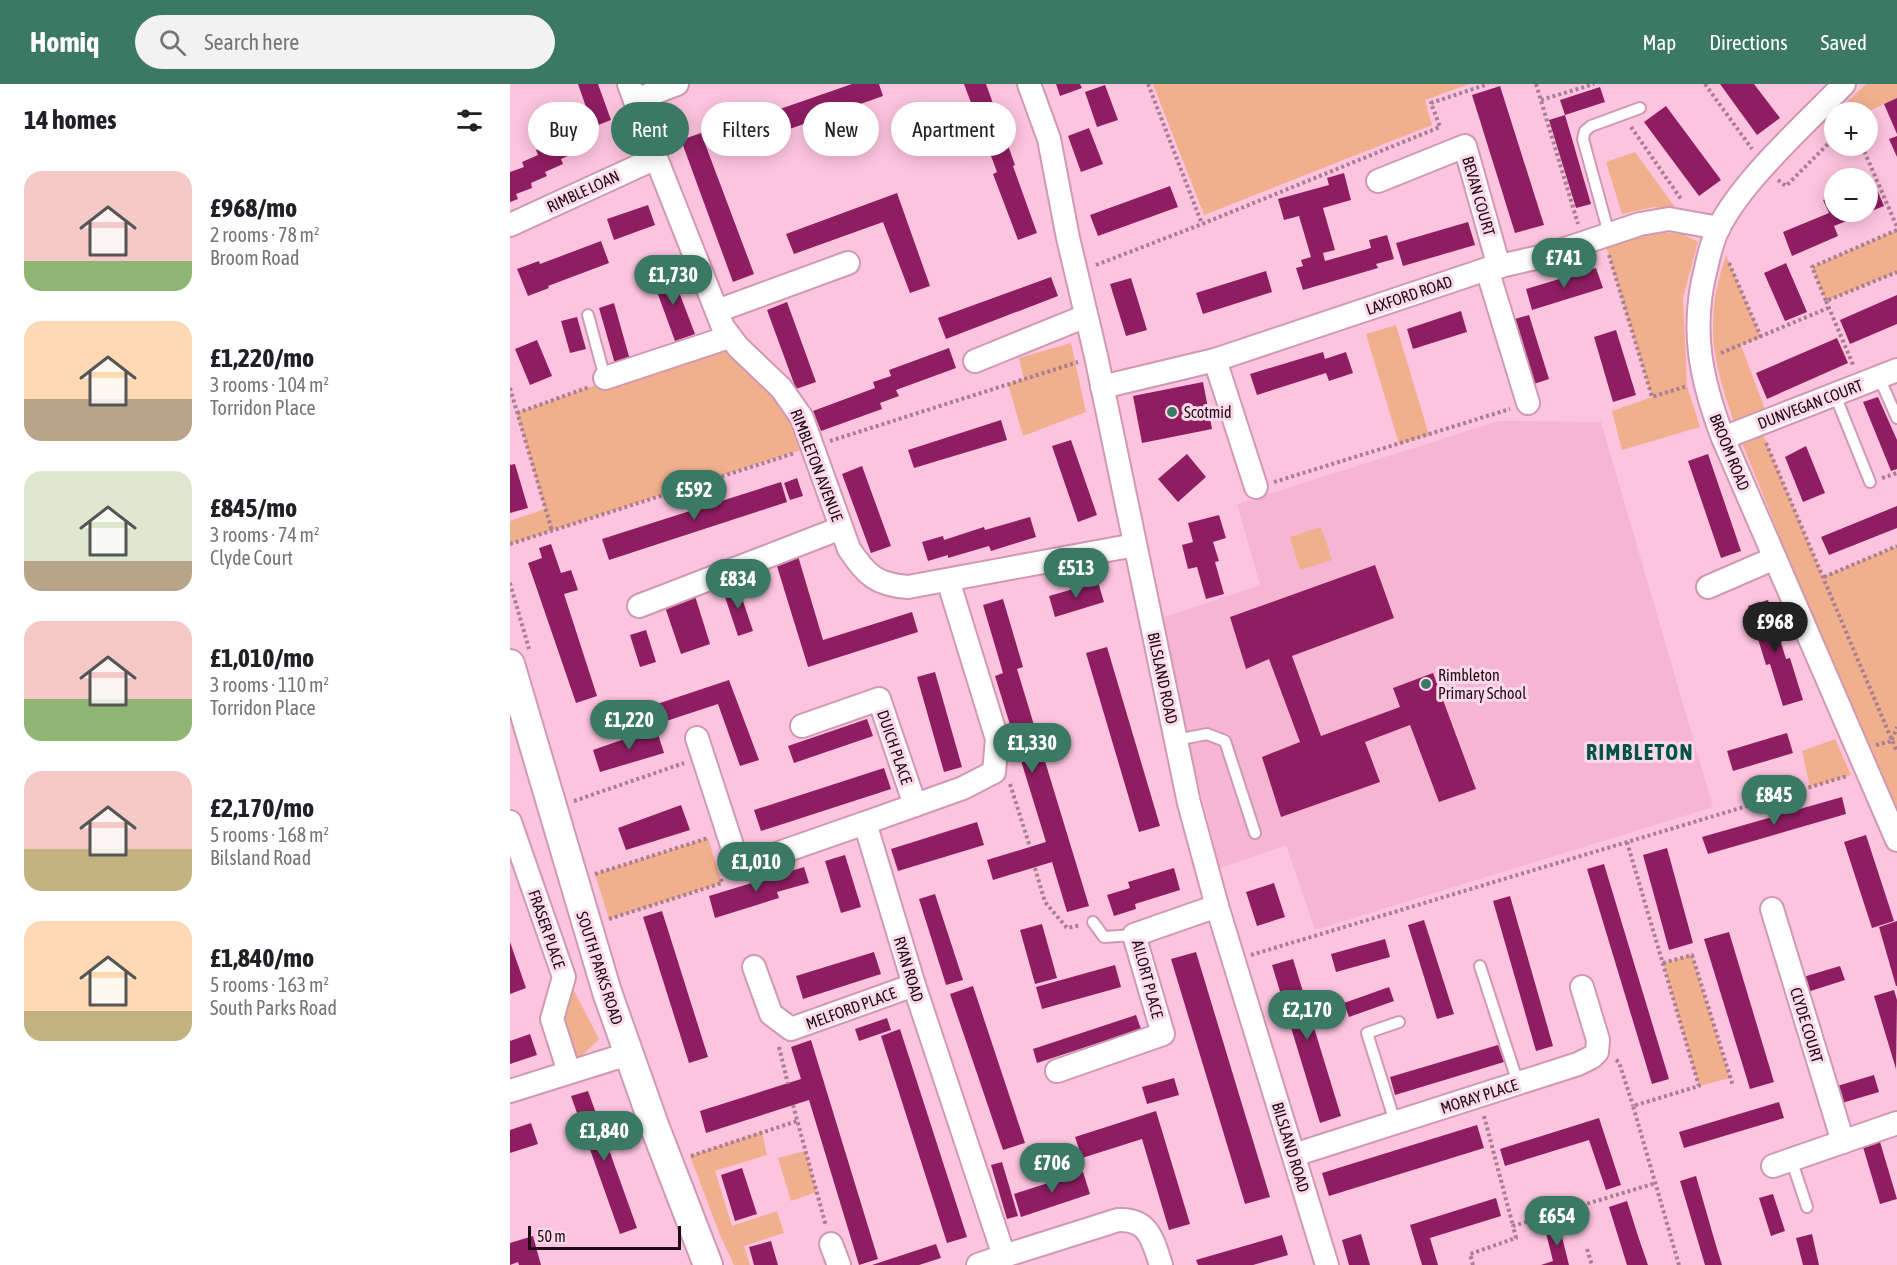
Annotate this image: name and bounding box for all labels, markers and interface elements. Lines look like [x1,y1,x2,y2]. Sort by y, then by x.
search box [135,15,555,69]
text: Homiq [30,26,99,58]
icon: search [156,26,189,59]
text: Search here [204,29,299,55]
text: Map [1642,30,1676,54]
text: Directions [1709,30,1788,54]
text: Saved [1821,30,1867,54]
chip: Buy [528,102,599,156]
chip: Rent [611,102,689,156]
chip: Filters [701,102,791,156]
chip: New [803,102,879,156]
chip: Apartment [891,102,1016,156]
map controls [1824,102,1878,222]
button: + [1824,102,1878,156]
icon: filters [453,104,486,137]
text: 14 homes [24,105,117,135]
street label: BEVAN COURT [1459,154,1499,238]
street label: RIMBLE LOAN [544,166,622,216]
button: − [1824,168,1878,222]
text: £968/mo [210,193,297,223]
icon: home [72,195,144,267]
text: 2 rooms · 78 m² [210,223,320,246]
pin: £741 [1528,238,1600,289]
text: Broom Road [210,246,300,269]
text: £741 [1546,246,1582,269]
pin: £1,730 [624,255,722,306]
text: £1,730 [648,263,698,286]
street label: LAXFORD ROAD [1363,272,1455,318]
text: £1,220/mo [210,343,314,373]
icon: home [72,345,144,417]
text: 3 rooms · 104 m² [210,373,329,396]
street label: DUNVEGAN COURT [1755,376,1865,432]
text: Torridon Place [210,396,316,419]
place label: Scotmid [1184,403,1232,421]
marker: Scotmid [1165,405,1179,419]
street label: RIMBLETON AVENUE [787,406,847,524]
street label: BROOM ROAD [1706,411,1754,493]
pin: £592 [658,470,730,521]
text: £592 [676,478,712,501]
text: £845/mo [210,493,297,523]
icon: home [72,495,144,567]
text: 3 rooms · 74 m² [210,523,320,546]
text: Clyde Court [210,546,293,569]
pin: £513 [1040,548,1112,599]
text: £513 [1058,556,1094,579]
pin: £834 [702,559,774,610]
text: £834 [720,567,756,590]
pin: £968 [1739,602,1811,653]
text: £968 [1757,610,1793,633]
street label: BILSLAND ROAD [1145,631,1181,725]
text: £1,010/mo [210,643,314,673]
icon: home [72,645,144,717]
place label: Rimbleton Primary School [1438,666,1527,703]
text: 3 rooms · 110 m² [210,673,329,696]
marker: Rimbleton Primary School [1419,677,1433,691]
text: Torridon Place [210,696,316,719]
pin: £1,220 [580,700,678,751]
text: £1,220 [604,708,654,731]
street label: DUICH PLACE [874,708,916,787]
pin: £1,330 [983,723,1081,774]
text: £1,330 [1007,731,1057,754]
district label: RIMBLETON [1586,739,1694,765]
pin: £845 [1738,775,1810,826]
text: £845 [1756,783,1792,806]
text: £2,170/mo [210,793,314,823]
icon: home [72,795,144,867]
text: 5 rooms · 168 m² [210,823,329,846]
pin: £1,010 [707,842,805,893]
text: Bilsland Road [210,846,311,869]
text: £1,010 [731,850,781,873]
street label: FRASER PLACE [525,887,569,971]
street label: SOUTH PARKS ROAD [573,909,627,1027]
street label: RYAN ROAD [891,934,928,1004]
street label: AILORT PLACE [1129,938,1167,1020]
text: £1,840/mo [210,943,314,973]
icon: home [72,945,144,1017]
text: 5 rooms · 163 m² [210,973,329,996]
street label: MELFORD PLACE [803,983,899,1033]
street label: CLYDE COURT [1787,985,1827,1065]
pin: £2,170 [1258,990,1356,1041]
text: South Parks Road [210,996,337,1019]
text: £2,170 [1282,998,1332,1021]
street label: MORAY PLACE [1438,1075,1520,1117]
street label: BILSLAND ROAD [1269,1100,1313,1194]
pin: £1,840 [555,1111,653,1162]
text: £1,840 [579,1119,629,1142]
pin: £706 [1016,1143,1088,1194]
text: £706 [1034,1151,1070,1174]
pin: £654 [1521,1196,1593,1247]
text: £654 [1539,1204,1575,1227]
scale bar [528,1223,681,1250]
text: 50 m [537,1227,566,1245]

